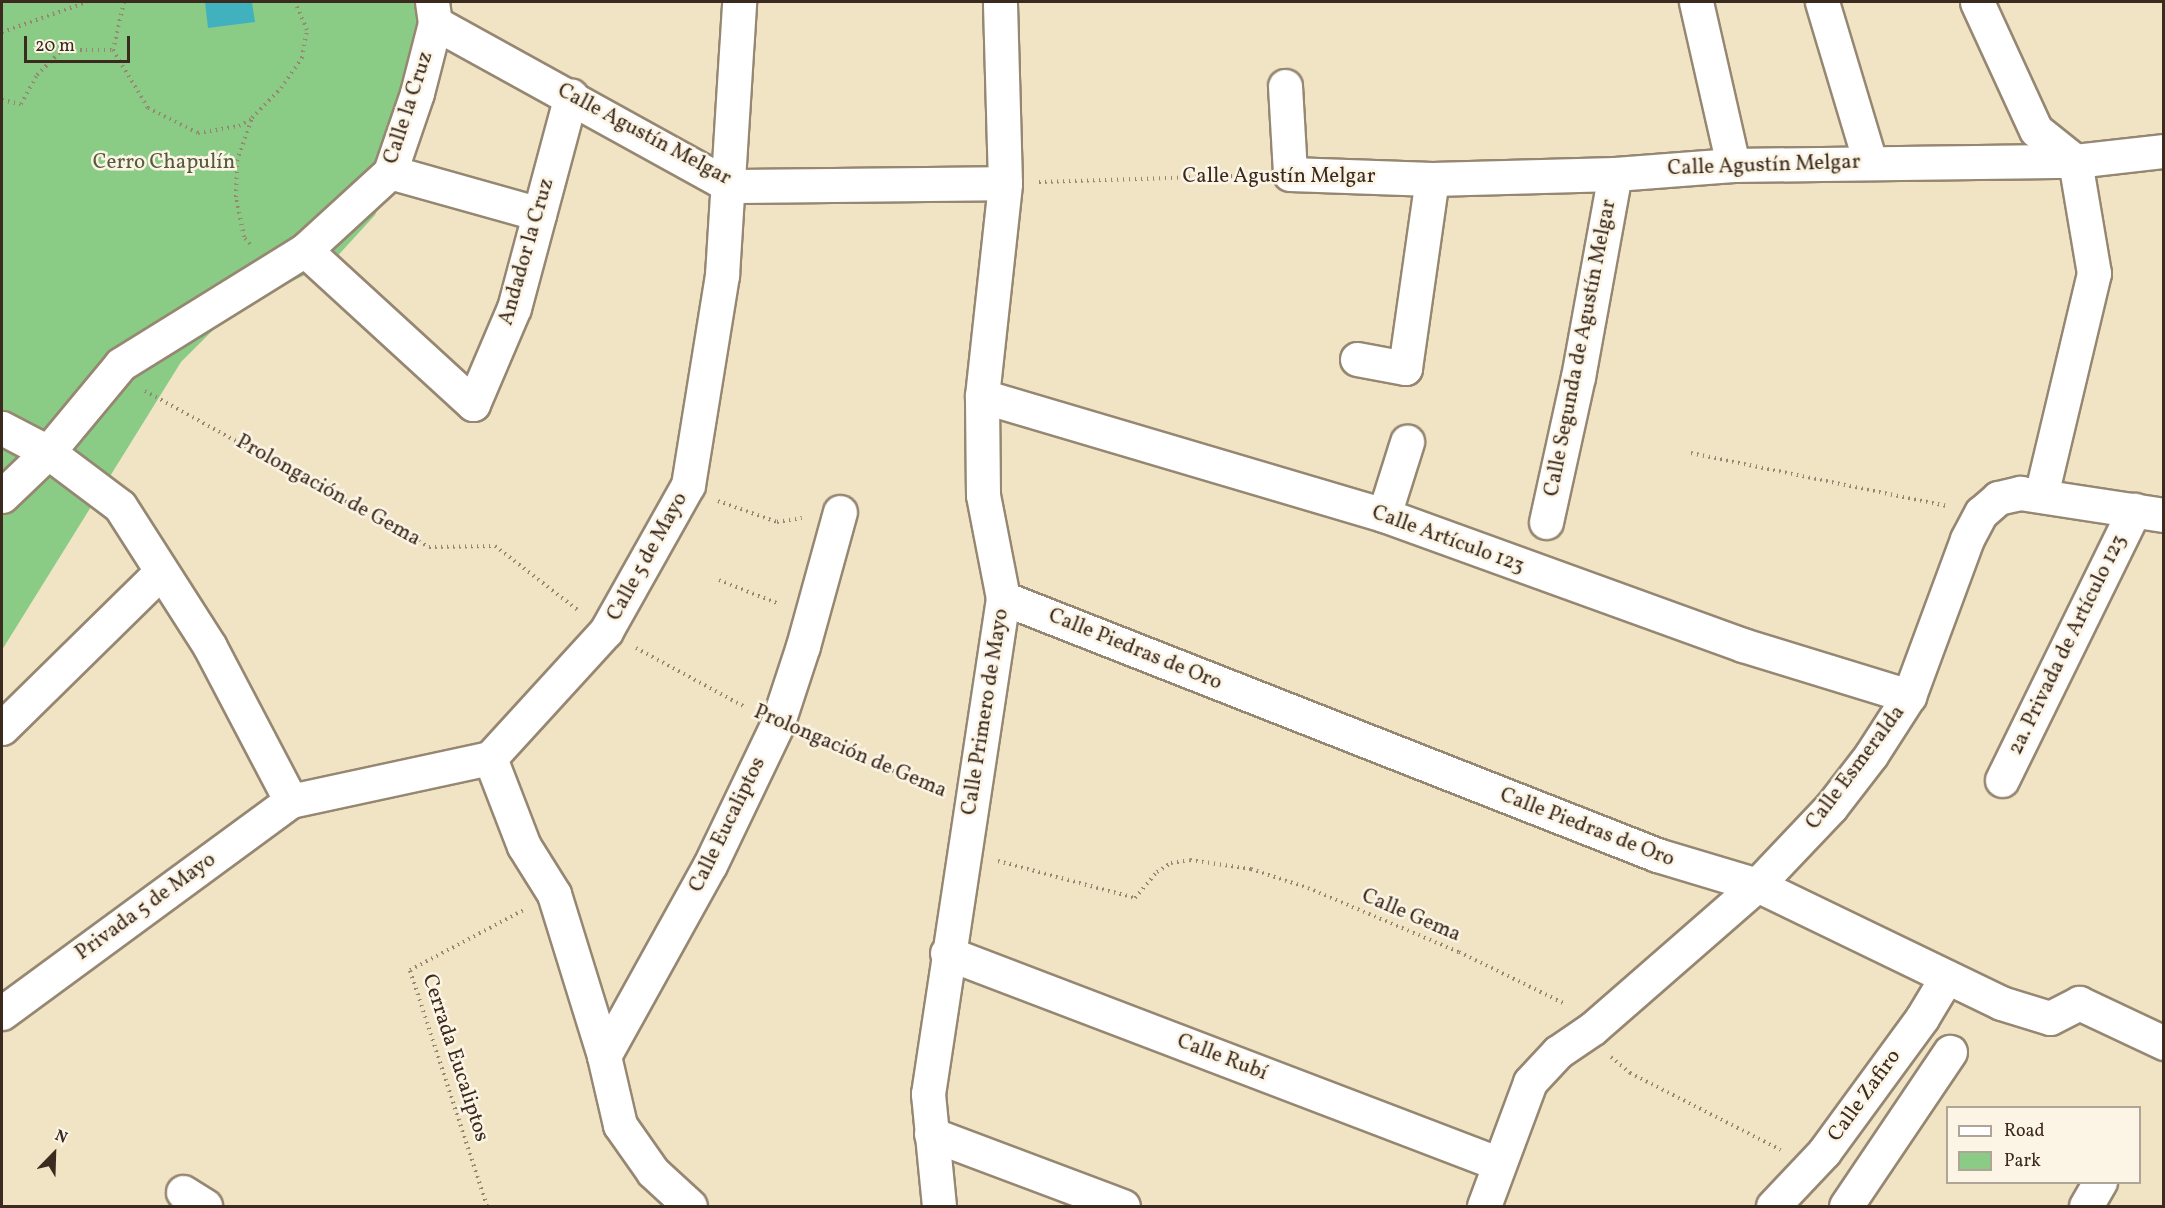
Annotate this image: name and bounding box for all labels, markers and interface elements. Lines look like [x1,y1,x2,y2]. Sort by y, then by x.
scale bar [27,24,134,62]
text: 20 m [35,34,75,59]
street label: Calle la Cruz [379,49,439,167]
street label: Calle Agustín Melgar [553,79,735,191]
park label: Cerro Chapulín [93,150,235,176]
street label: Calle Agustín Melgar [1667,150,1861,182]
street label: Calle Agustín Melgar [1182,164,1376,190]
street label: Andador la Cruz [494,176,560,328]
street label: Calle Segunda de Agustín Melgar [1540,197,1622,499]
street label: Prolongación de Gema [231,430,425,552]
street label: Calle 5 de Mayo [602,488,694,626]
street label: Calle Artículo 123 [1368,501,1528,579]
street label: 2a. Privada de Artículo 123 [2004,531,2132,759]
street label: Calle Piedras de Oro [1045,604,1225,696]
street label: Calle Primero de Mayo [957,607,1015,817]
street label: Prolongación de Gema [750,700,950,804]
street label: Calle Esmeralda [1801,701,1911,835]
street label: Calle Eucaliptos [684,753,772,897]
street label: Calle Piedras de Oro [1496,783,1678,873]
street label: Privada 5 de Mayo [71,848,221,966]
street label: Calle Gema [1358,884,1464,948]
street label: Cerrada Eucaliptos [416,971,494,1145]
street label: Calle Rubí [1173,1029,1271,1087]
street label: Calle Zafiro [1823,1045,1907,1147]
legend [1946,1106,2141,1184]
text: Road [2004,1119,2045,1144]
north arrow [24,1124,84,1184]
text: N [51,1125,71,1150]
text: Park [2004,1149,2041,1174]

